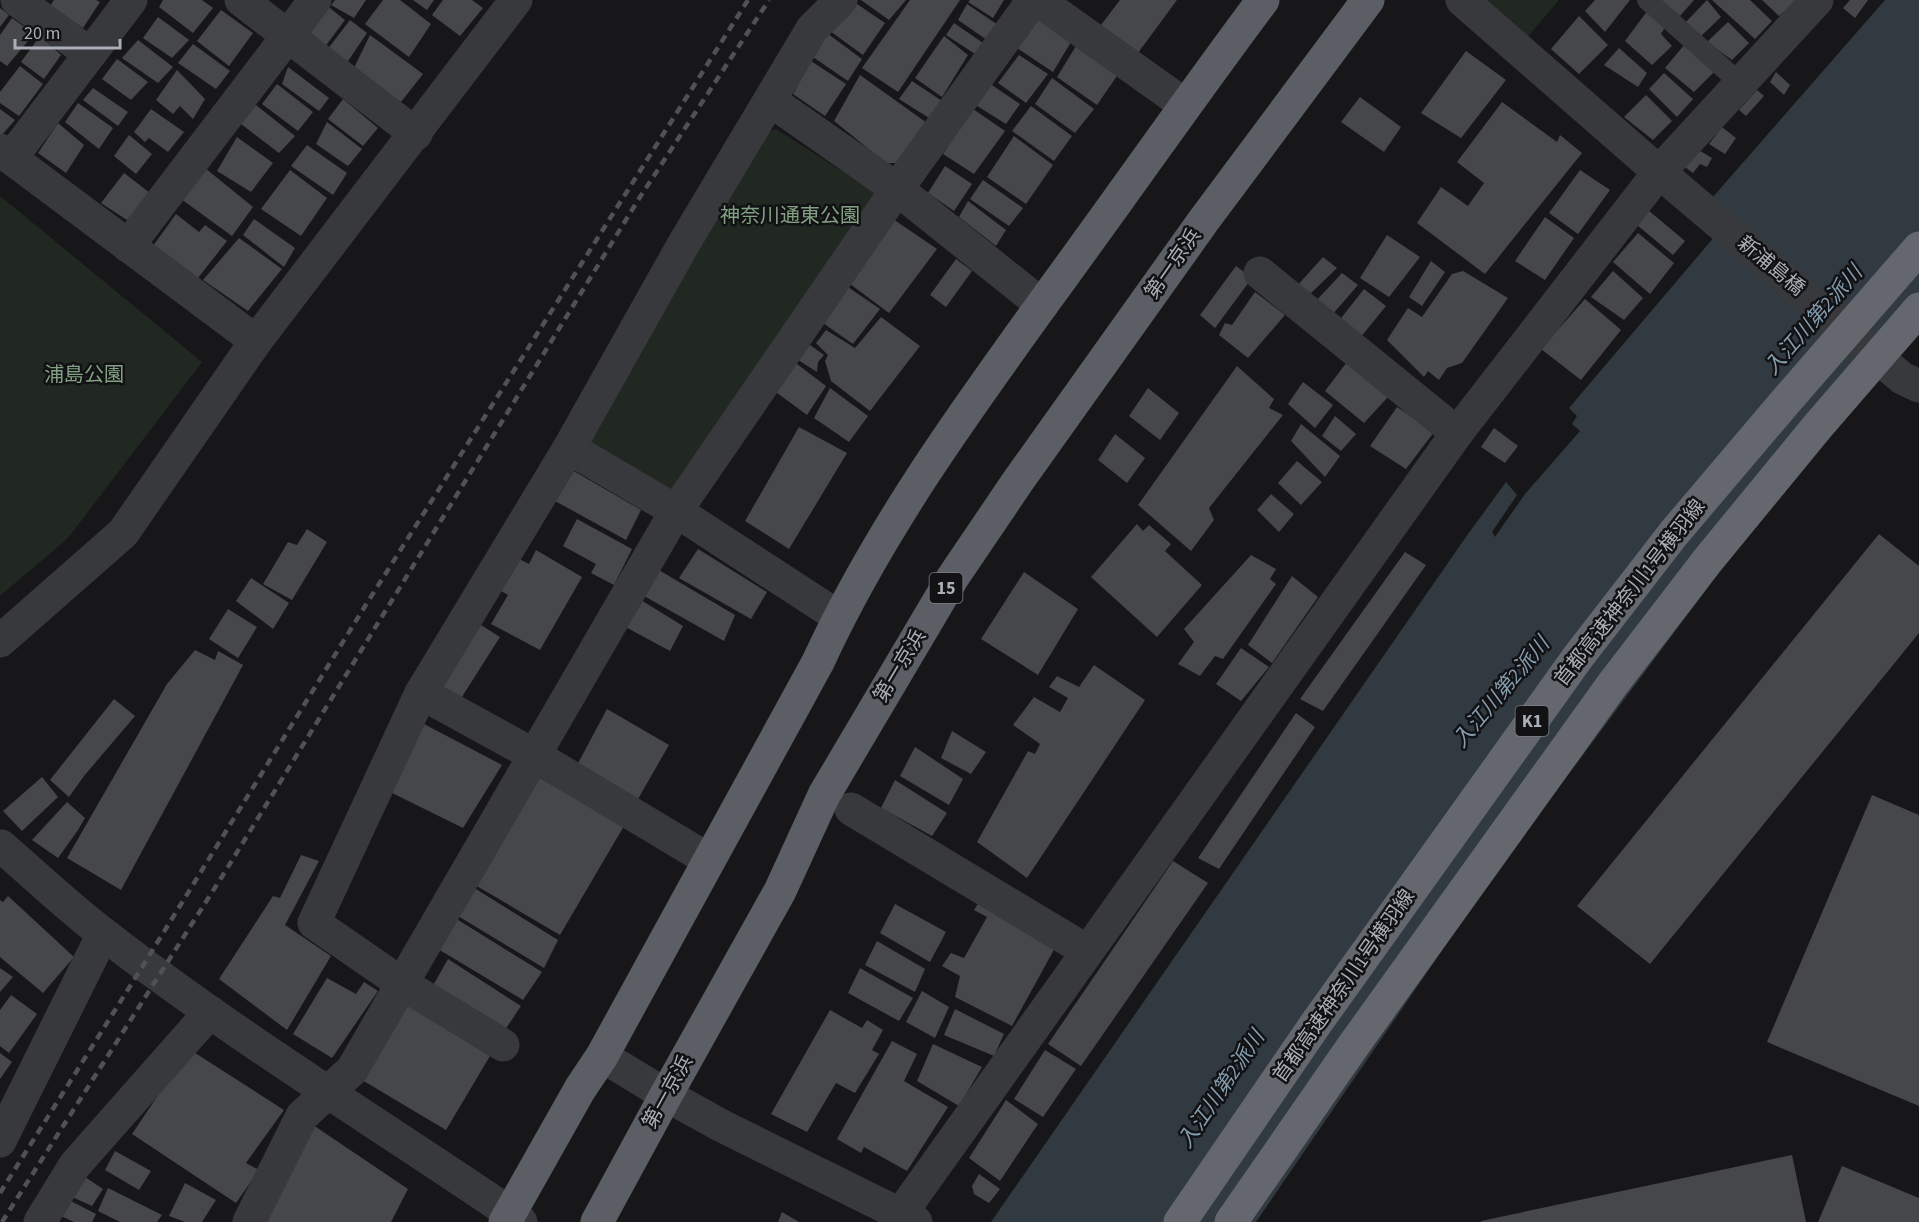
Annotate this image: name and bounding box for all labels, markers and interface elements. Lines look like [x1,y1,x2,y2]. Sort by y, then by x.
scale bar [15,12,120,50]
text: 20 m [24,21,60,46]
park label: 神奈川通東公園 [720,202,860,230]
street label: 第一京浜 [1139,223,1207,305]
street label: 新浦島橋 [1731,230,1811,302]
water label: 入江川第2派川 [1757,257,1870,381]
park label: 浦島公園 [44,361,124,389]
street label: 首都高速神奈川1号横羽線 [1548,494,1712,692]
road number: 15 [930,573,962,603]
street label: 第一京浜 [867,625,933,707]
water label: 入江川第2派川 [1446,629,1558,754]
road number: K1 [1516,706,1549,736]
street label: 首都高速神奈川1号横羽線 [1267,884,1421,1088]
water label: 入江川第2派川 [1171,1023,1273,1154]
street label: 第一京浜 [636,1050,700,1134]

